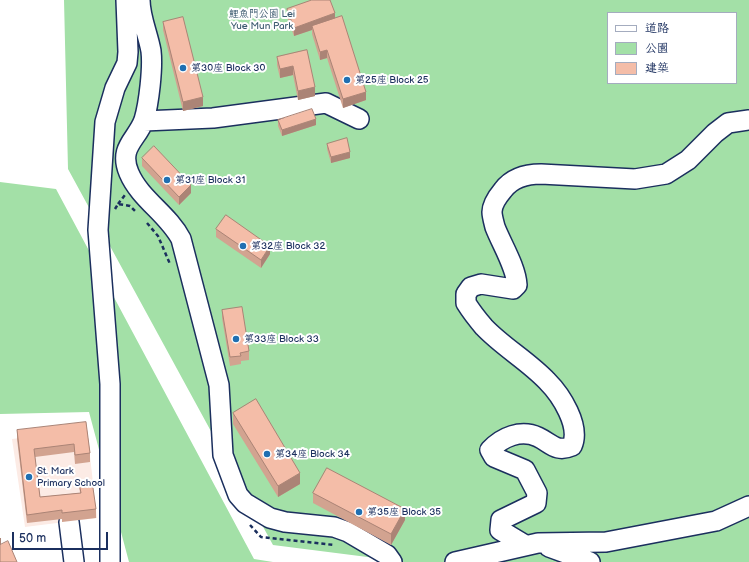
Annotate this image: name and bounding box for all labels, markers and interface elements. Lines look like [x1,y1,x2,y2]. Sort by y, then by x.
park label: 鯉魚門公園 Lei Yue Mun Park [229,8,295,32]
legend [607,12,737,84]
text: 道路 [645,21,669,36]
text: 公園 [645,41,669,56]
text: 建築 [645,61,669,76]
place label: 第30座 Block 30 [191,62,265,74]
marker: 第30座 Block 30 [178,63,188,73]
place label: 第25座 Block 25 [355,74,429,86]
marker: 第25座 Block 25 [342,75,352,85]
place label: 第31座 Block 31 [175,174,245,186]
marker: 第31座 Block 31 [162,175,172,185]
place label: 第32座 Block 32 [251,240,325,252]
marker: 第32座 Block 32 [238,241,248,251]
place label: 第33座 Block 33 [244,333,319,345]
marker: 第33座 Block 33 [231,334,241,344]
place label: 第34座 Block 34 [275,448,350,460]
marker: 第34座 Block 34 [262,449,272,459]
place label: St. Mark Primary School [37,465,105,488]
marker: St. Mark Primary School [24,472,34,482]
place label: 第35座 Block 35 [367,506,441,518]
marker: 第35座 Block 35 [354,507,364,517]
scale bar [14,524,110,550]
text: 50 m [19,531,46,546]

